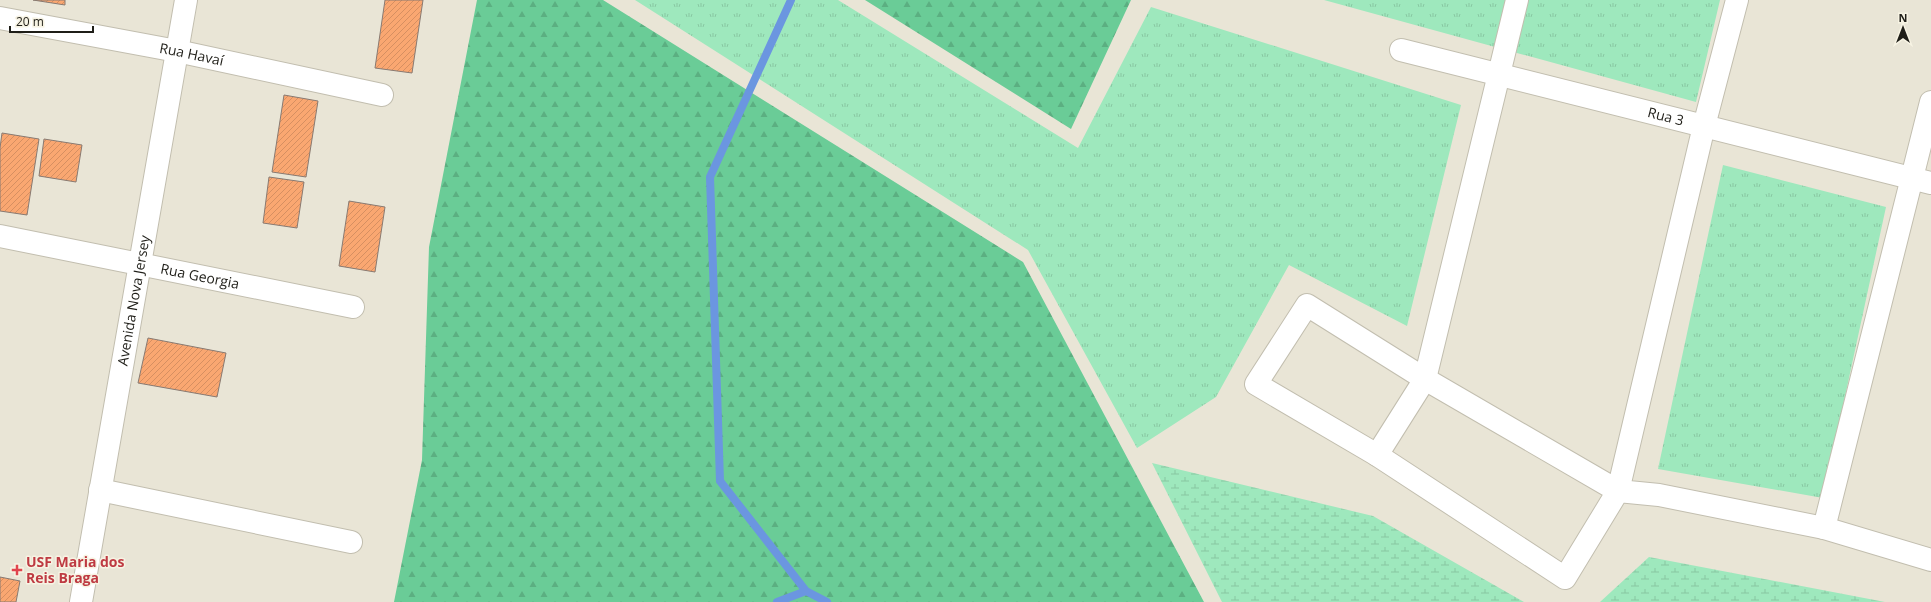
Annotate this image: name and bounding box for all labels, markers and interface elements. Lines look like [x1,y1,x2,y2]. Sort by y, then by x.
scale bar [10,8,93,34]
north arrow [1883,8,1923,48]
text: N [1899,10,1907,25]
text: 20 m [16,13,44,30]
street label: Rua Havaí [158,38,226,70]
street label: Rua 3 [1646,102,1686,130]
street label: Avenida Nova Jersey [112,233,154,367]
street label: Rua Georgia [159,259,241,293]
place label: USF Maria dos Reis Braga [26,552,125,587]
marker: USF Maria dos Reis Braga [11,564,23,576]

